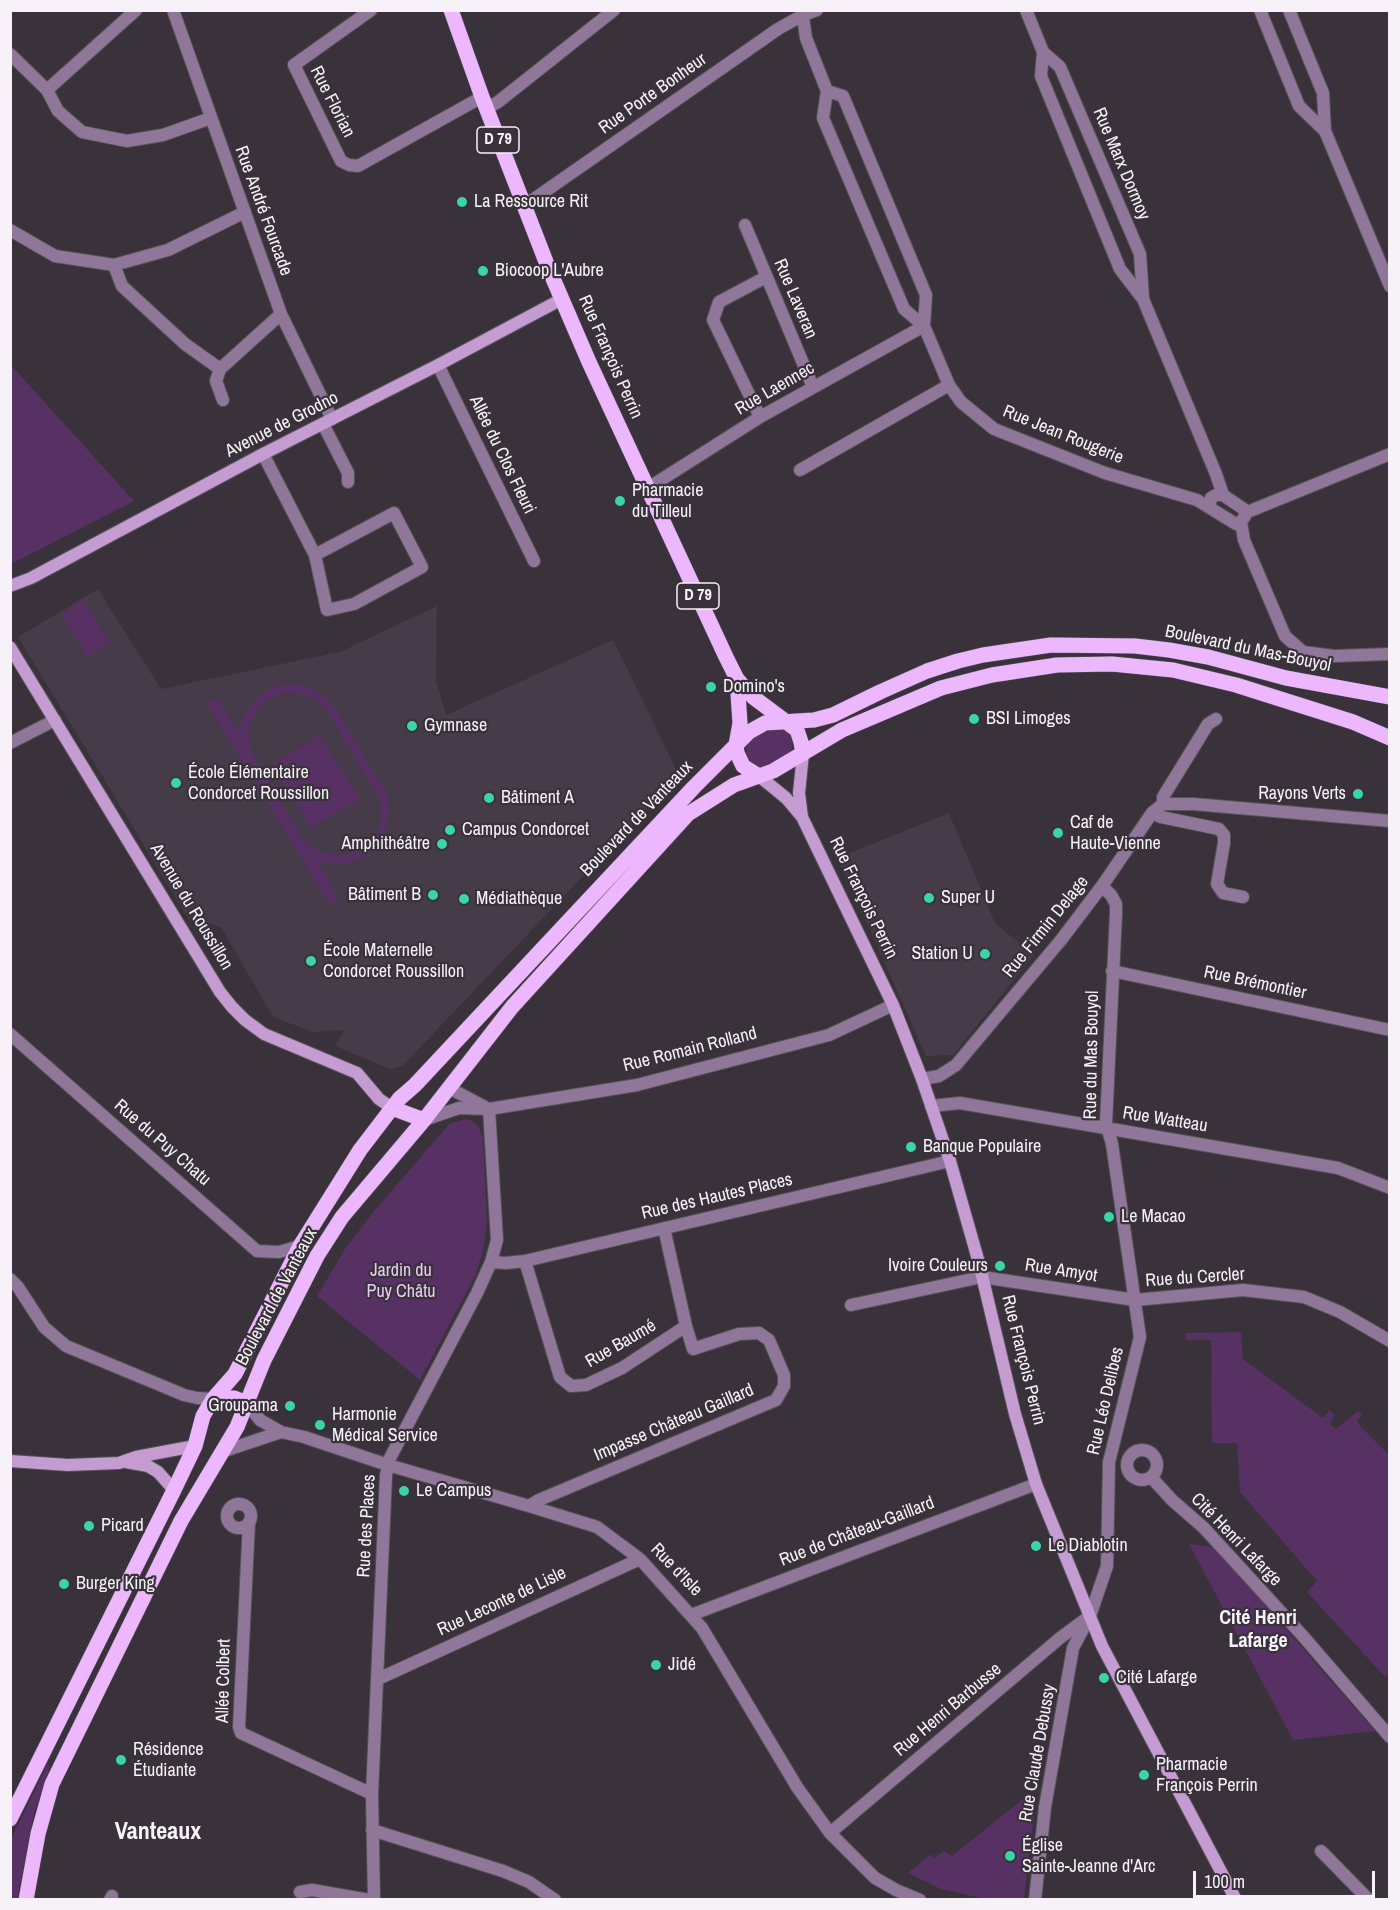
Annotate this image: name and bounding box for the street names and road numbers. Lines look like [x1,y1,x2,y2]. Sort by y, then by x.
street label: Rue Porte Bonheur [595,49,711,139]
street label: Rue Florian [305,63,359,141]
street label: Rue Marx Dormoy [1088,105,1154,223]
road number: D 79 [477,127,519,153]
street label: Rue André Fourcade [230,143,296,279]
street label: Rue Laveran [769,256,821,342]
street label: Rue François Perrin [573,292,647,422]
street label: Rue Laennec [732,358,818,420]
street label: Avenue de Grodno [222,387,342,463]
street label: Allée du Clos Fleuri [464,392,540,518]
street label: Rue Jean Rougerie [1000,401,1126,469]
road number: D 79 [677,583,719,609]
street label: Boulevard du Mas-Bouyol [1163,621,1333,677]
street label: Boulevard de Vanteaux [576,757,698,881]
street label: Rue François Perrin [824,834,902,962]
street label: Avenue du Roussillon [145,840,237,974]
street label: Rue Firmin Delage [998,872,1094,982]
street label: Rue Brémontier [1202,962,1308,1004]
street label: Rue du Mas Bouyol [1080,990,1104,1120]
street label: Rue Romain Rolland [621,1023,759,1077]
street label: Rue du Puy Chatu [109,1095,215,1191]
street label: Rue Watteau [1121,1103,1209,1137]
street label: Rue des Hautes Places [639,1169,795,1225]
street label: Boulevard de Vanteaux [232,1225,322,1369]
street label: Rue Amyot [1023,1255,1099,1287]
street label: Rue du Cercler [1145,1264,1245,1292]
street label: Rue François Perrin [996,1293,1050,1427]
street label: Rue Baumé [582,1315,660,1373]
street label: Rue Léo Delibes [1083,1345,1129,1457]
street label: Impasse Château Gaillard [591,1380,757,1466]
street label: Rue des Places [354,1474,380,1578]
street label: Cité Henri Lafarge [1186,1489,1286,1591]
street label: Rue de Château-Gaillard [777,1493,937,1571]
street label: Rue d'Isle [646,1539,706,1601]
street label: Rue Leconte de Lisle [434,1563,570,1641]
street label: Allée Colbert [212,1639,236,1723]
street label: Rue Henri Barbusse [890,1659,1006,1761]
street label: Rue Claude Debussy [1015,1682,1061,1824]

